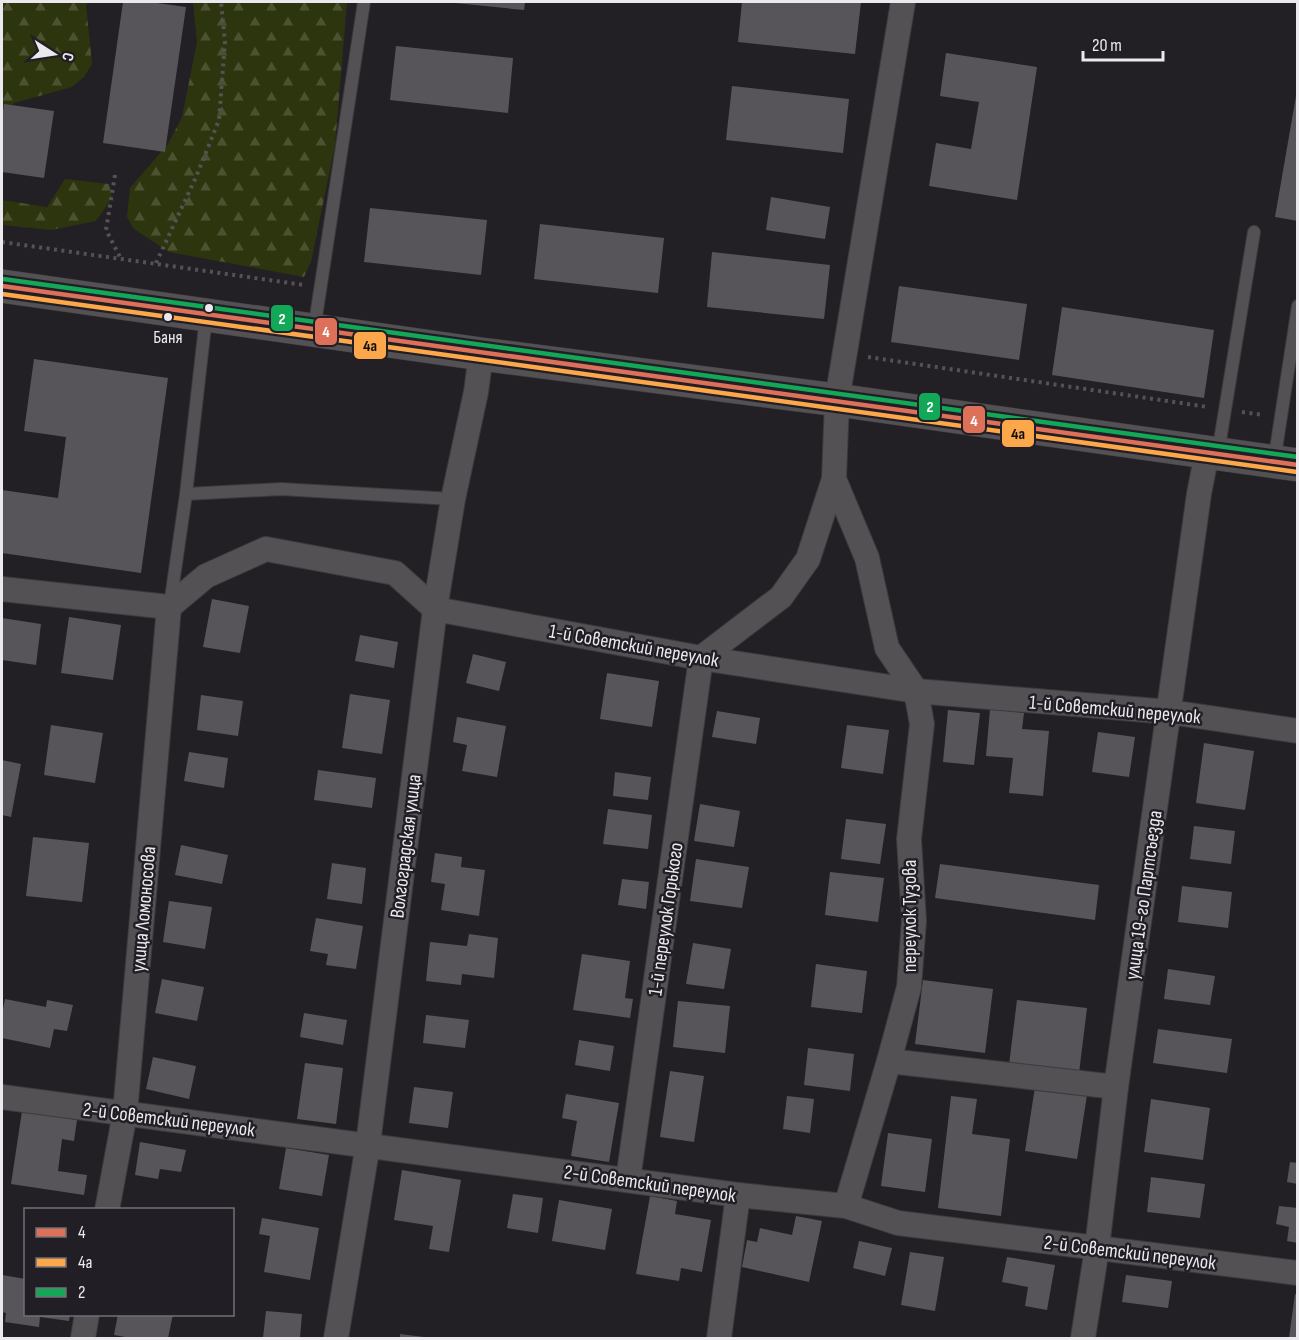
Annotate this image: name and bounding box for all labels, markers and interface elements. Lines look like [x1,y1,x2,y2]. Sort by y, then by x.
north arrow [24,24,84,84]
scale bar [1083,24,1162,62]
text: 20 m [1092,35,1122,56]
text: С [57,51,77,63]
unlabelled marker [203,302,215,314]
line badge: 2 [270,304,294,332]
text: 2 [278,310,286,329]
marker: Баня [162,311,174,323]
line badge: 4 [314,317,338,346]
text: 4 [322,323,330,342]
place label: Баня [153,327,183,348]
line badge: 4а [353,331,387,360]
text: 4а [363,337,377,356]
line badge: 2 [918,392,941,421]
text: 2 [926,398,934,417]
line badge: 4 [962,405,986,434]
text: 4 [970,412,978,431]
line badge: 4а [1001,419,1035,448]
text: 4а [1011,425,1025,444]
street label: 1-й Советский переулок [547,619,721,673]
street label: 1-й Советский переулок [1028,691,1202,729]
street label: Волгоградская улица [385,773,427,919]
street label: улица 19-го Партсъезда [1120,809,1168,981]
street label: 1-й переулок Горького [643,841,689,997]
street label: улица Ломоносова [127,845,161,973]
street label: переулок Тузова [898,860,922,972]
street label: 2-й Советский переулок [82,1098,257,1143]
street label: 2-й Советский переулок [563,1160,738,1208]
legend [24,1208,234,1316]
text: 4 [78,1222,86,1243]
street label: 2-й Советский переулок [1043,1231,1218,1276]
text: 4а [78,1252,93,1273]
text: 2 [78,1282,85,1303]

